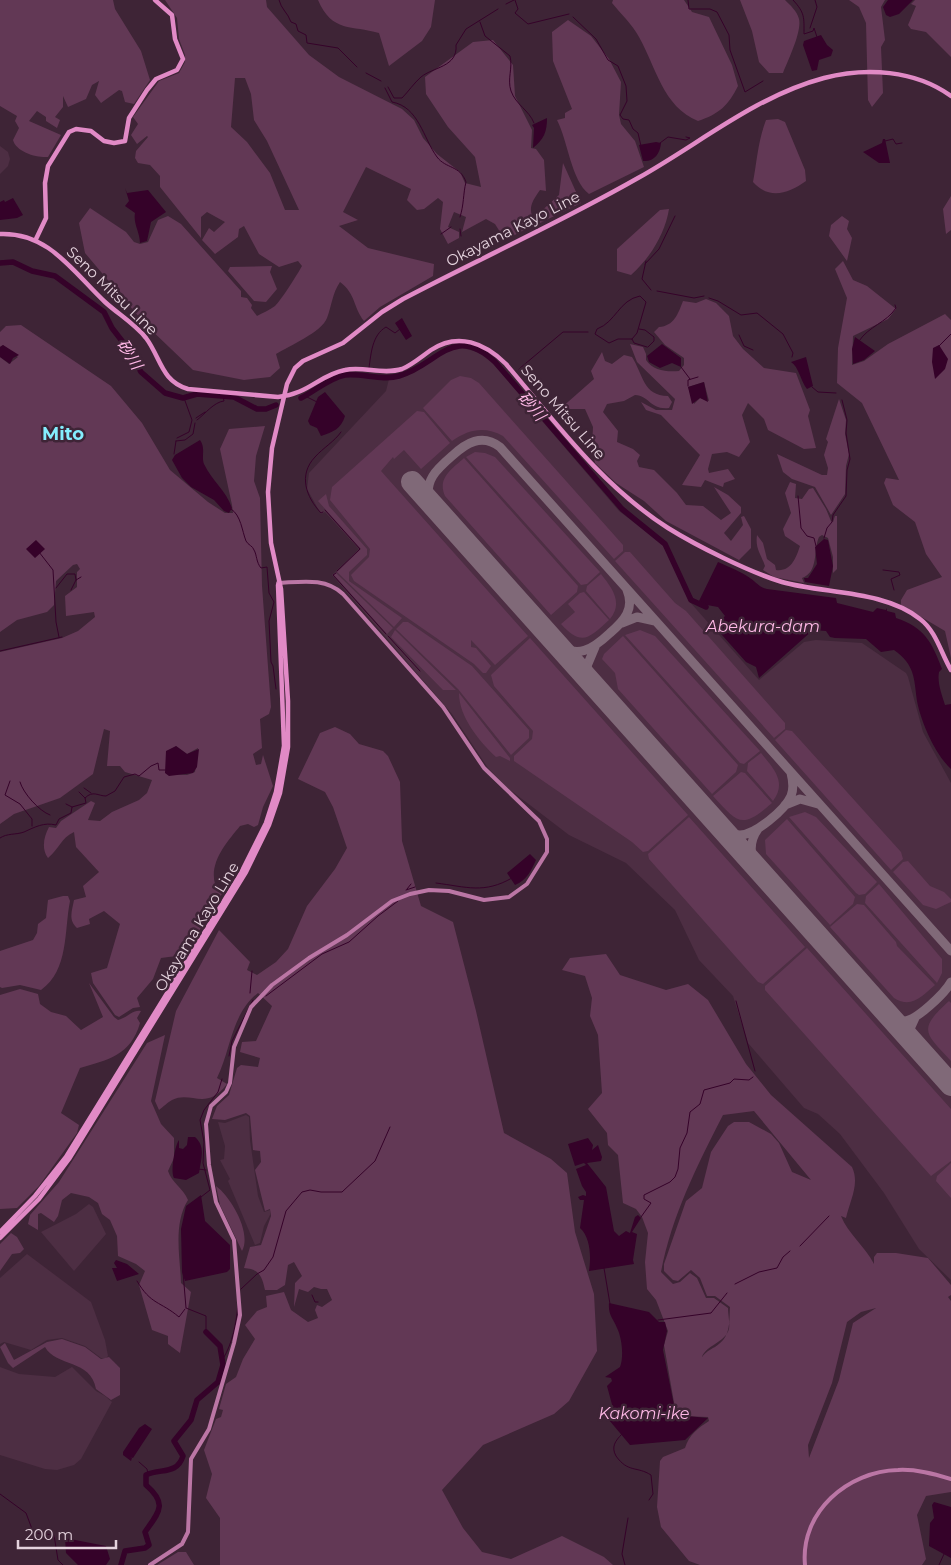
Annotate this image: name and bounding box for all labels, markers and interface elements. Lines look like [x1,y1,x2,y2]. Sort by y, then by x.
street label: Okayama Kayo Line [443,187,583,271]
street label: Seno Mitsu Line [63,242,162,339]
water label: 砂川 [113,336,147,375]
street label: Seno Mitsu Line [517,360,610,463]
water label: 砂川 [514,388,551,426]
district label: Mito [42,423,84,445]
water label: Abekura-dam [705,617,820,636]
street label: Okayama Kayo Line [150,859,243,995]
water label: Kakomi-ike [598,1404,690,1423]
scale bar [18,1518,115,1550]
text: 200 m [25,1525,73,1544]

